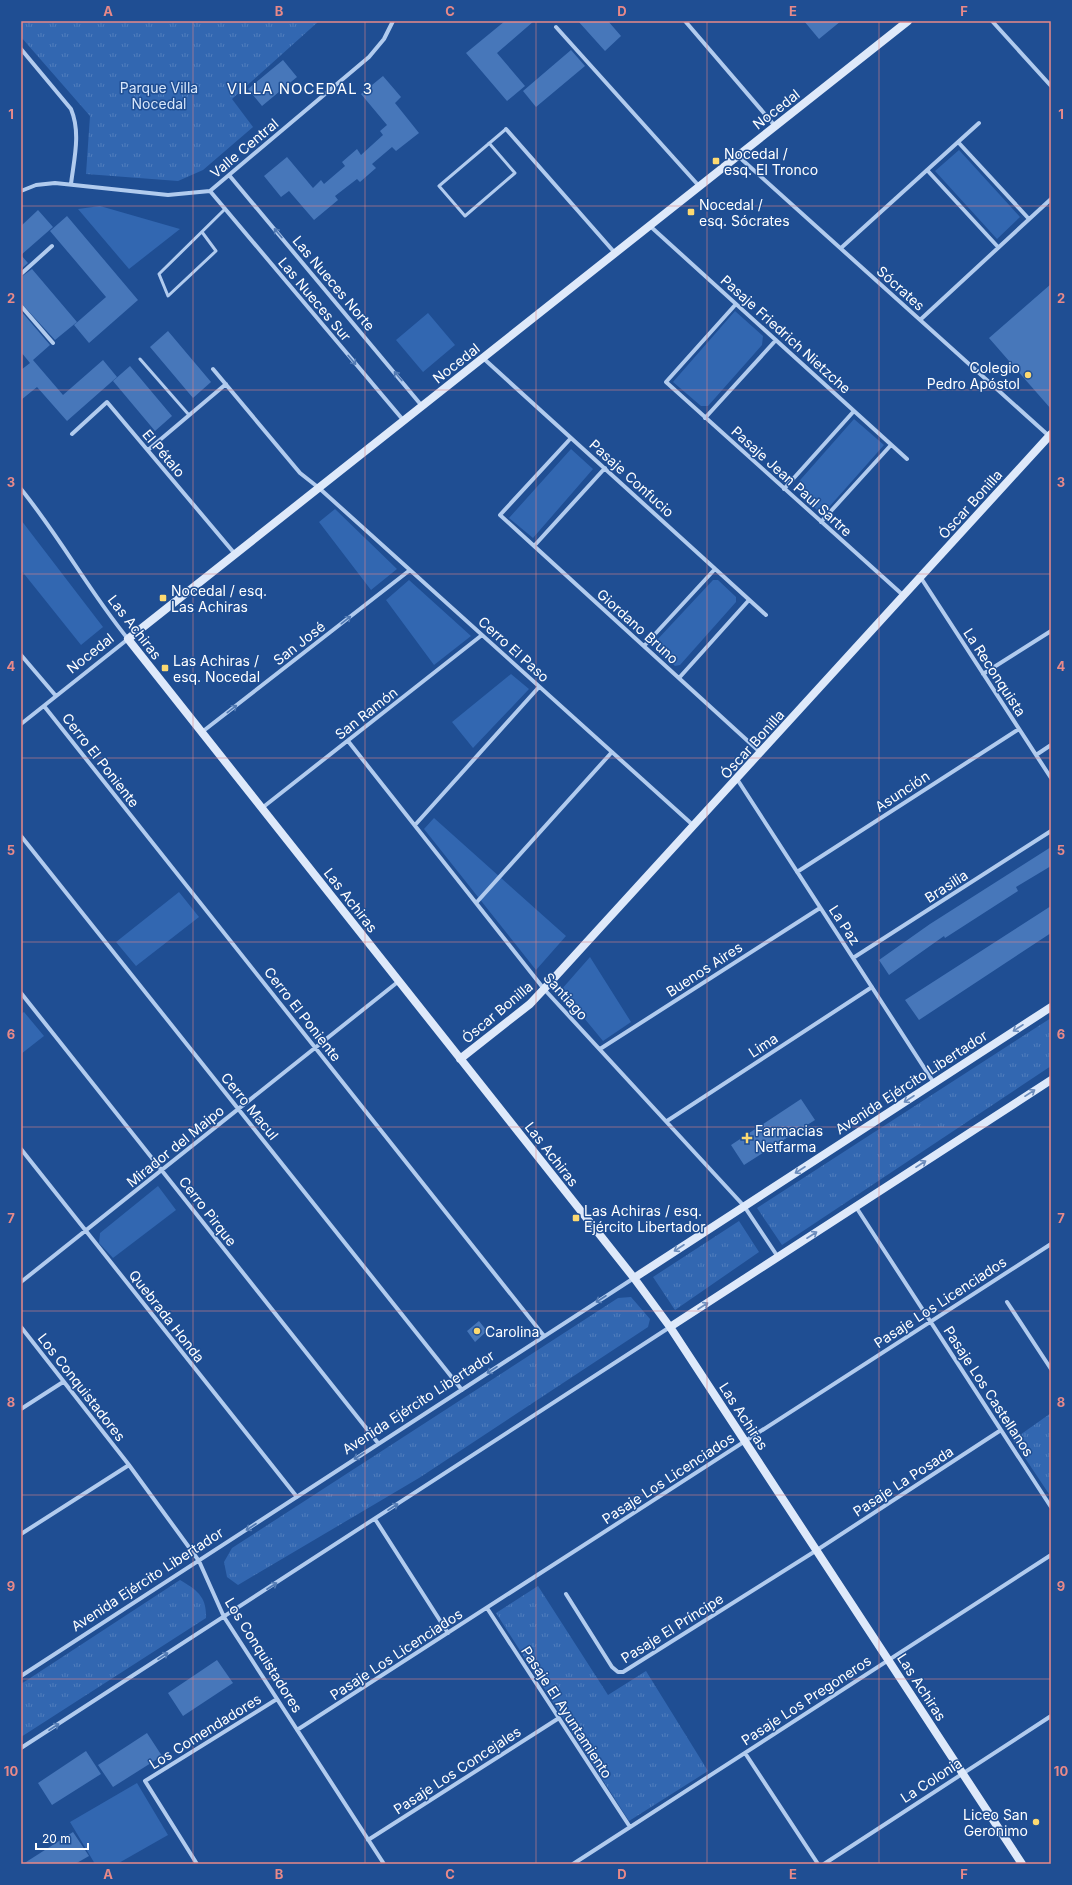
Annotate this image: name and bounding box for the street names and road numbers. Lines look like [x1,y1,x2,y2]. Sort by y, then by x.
street label: Nocedal [749,85,803,133]
street label: Valle Central [207,115,281,181]
street label: Las Nueces Norte [289,232,379,334]
street label: Las Nueces Sur [275,254,355,344]
street label: Sócrates [874,262,928,314]
street label: Pasaje Friedrich Nietzche [718,271,854,397]
street label: Nocedal [429,339,483,387]
street label: Pasaje Jean Paul Sartre [728,422,856,540]
street label: El Pétalo [139,426,189,480]
street label: Pasaje Confucio [586,436,678,520]
street label: Óscar Bonilla [935,466,1005,542]
street label: Giordano Bruno [594,585,682,667]
street label: Las Achiras [105,591,165,663]
street label: Cerro El Paso [475,613,553,685]
street label: San José [270,618,328,668]
street label: La Reconquista [960,625,1030,719]
street label: Nocedal [63,629,117,677]
street label: San Ramón [331,683,401,743]
street label: Óscar Bonilla [717,706,787,782]
street label: Cerro El Poniente [59,709,143,811]
street label: Asunción [872,767,932,815]
street label: Las Achiras [321,864,381,936]
street label: Brasilia [921,866,971,906]
street label: La Paz [826,902,864,948]
street label: Buenos Aires [663,938,745,1000]
street label: Cerro El Poniente [261,963,345,1065]
street label: Santiago [540,969,592,1023]
street label: Óscar Bonilla [458,977,536,1047]
street label: Avenida Ejército Libertador [832,1026,990,1138]
street label: Lima [745,1029,781,1061]
street label: Cerro Macul [218,1069,282,1143]
street label: Mirador del Maipo [123,1102,227,1190]
street label: Las Achiras [522,1118,582,1190]
street label: Cerro Pirque [176,1173,240,1249]
street label: Pasaje Los Licenciados [871,1253,1009,1351]
street label: Quebrada Honda [126,1266,208,1366]
street label: Pasaje Los Castellanos [940,1323,1038,1459]
street label: Los Conquistadores [35,1330,129,1444]
street label: Avenida Ejército Libertador [339,1346,497,1458]
street label: Las Achiras [716,1379,772,1453]
street label: Pasaje Los Licenciados [599,1429,737,1527]
street label: Pasaje La Posada [850,1442,956,1520]
street label: Avenida Ejército Libertador [68,1523,226,1635]
street label: Pasaje El Príncipe [618,1590,726,1666]
street label: Los Conquistadores [222,1594,306,1716]
street label: Pasaje Los Licenciados [327,1605,465,1703]
street label: Pasaje El Ayuntamiento [518,1643,616,1781]
street label: Las Achiras [894,1650,950,1724]
street label: Pasaje Los Pregoneros [738,1652,874,1748]
street label: Los Comendadores [146,1690,264,1772]
street label: Pasaje Los Concejales [390,1722,524,1818]
street label: La Colonia [897,1754,965,1806]

